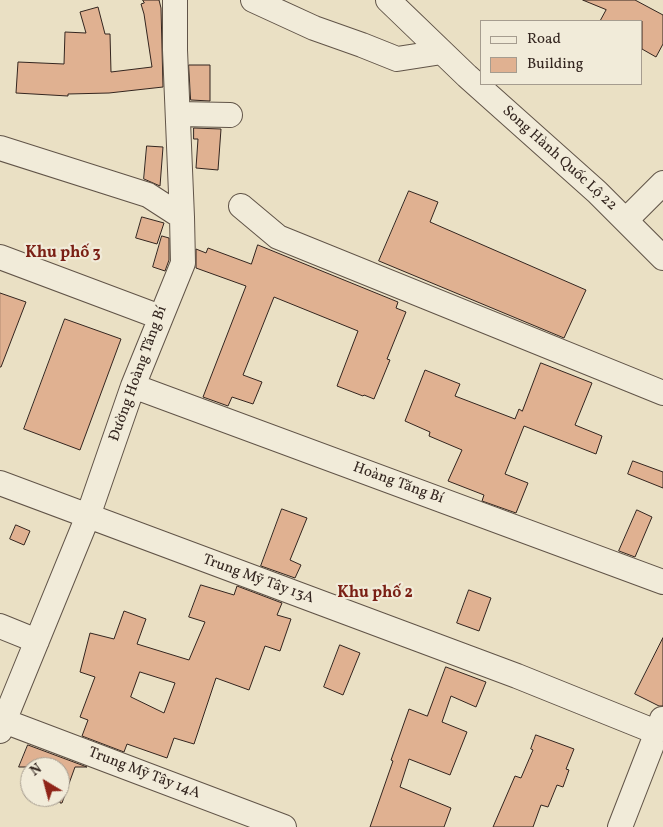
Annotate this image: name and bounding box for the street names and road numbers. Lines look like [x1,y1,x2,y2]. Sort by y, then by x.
street label: Song Hành Quốc Lộ 22 [498,103,620,215]
street label: Đường Hoàng Tăng Bí [106,304,172,444]
street label: Hoàng Tăng Bí [350,459,446,509]
street label: Trung Mỹ Tây 13A [200,551,316,609]
street label: Trung Mỹ Tây 14A [85,744,203,804]

